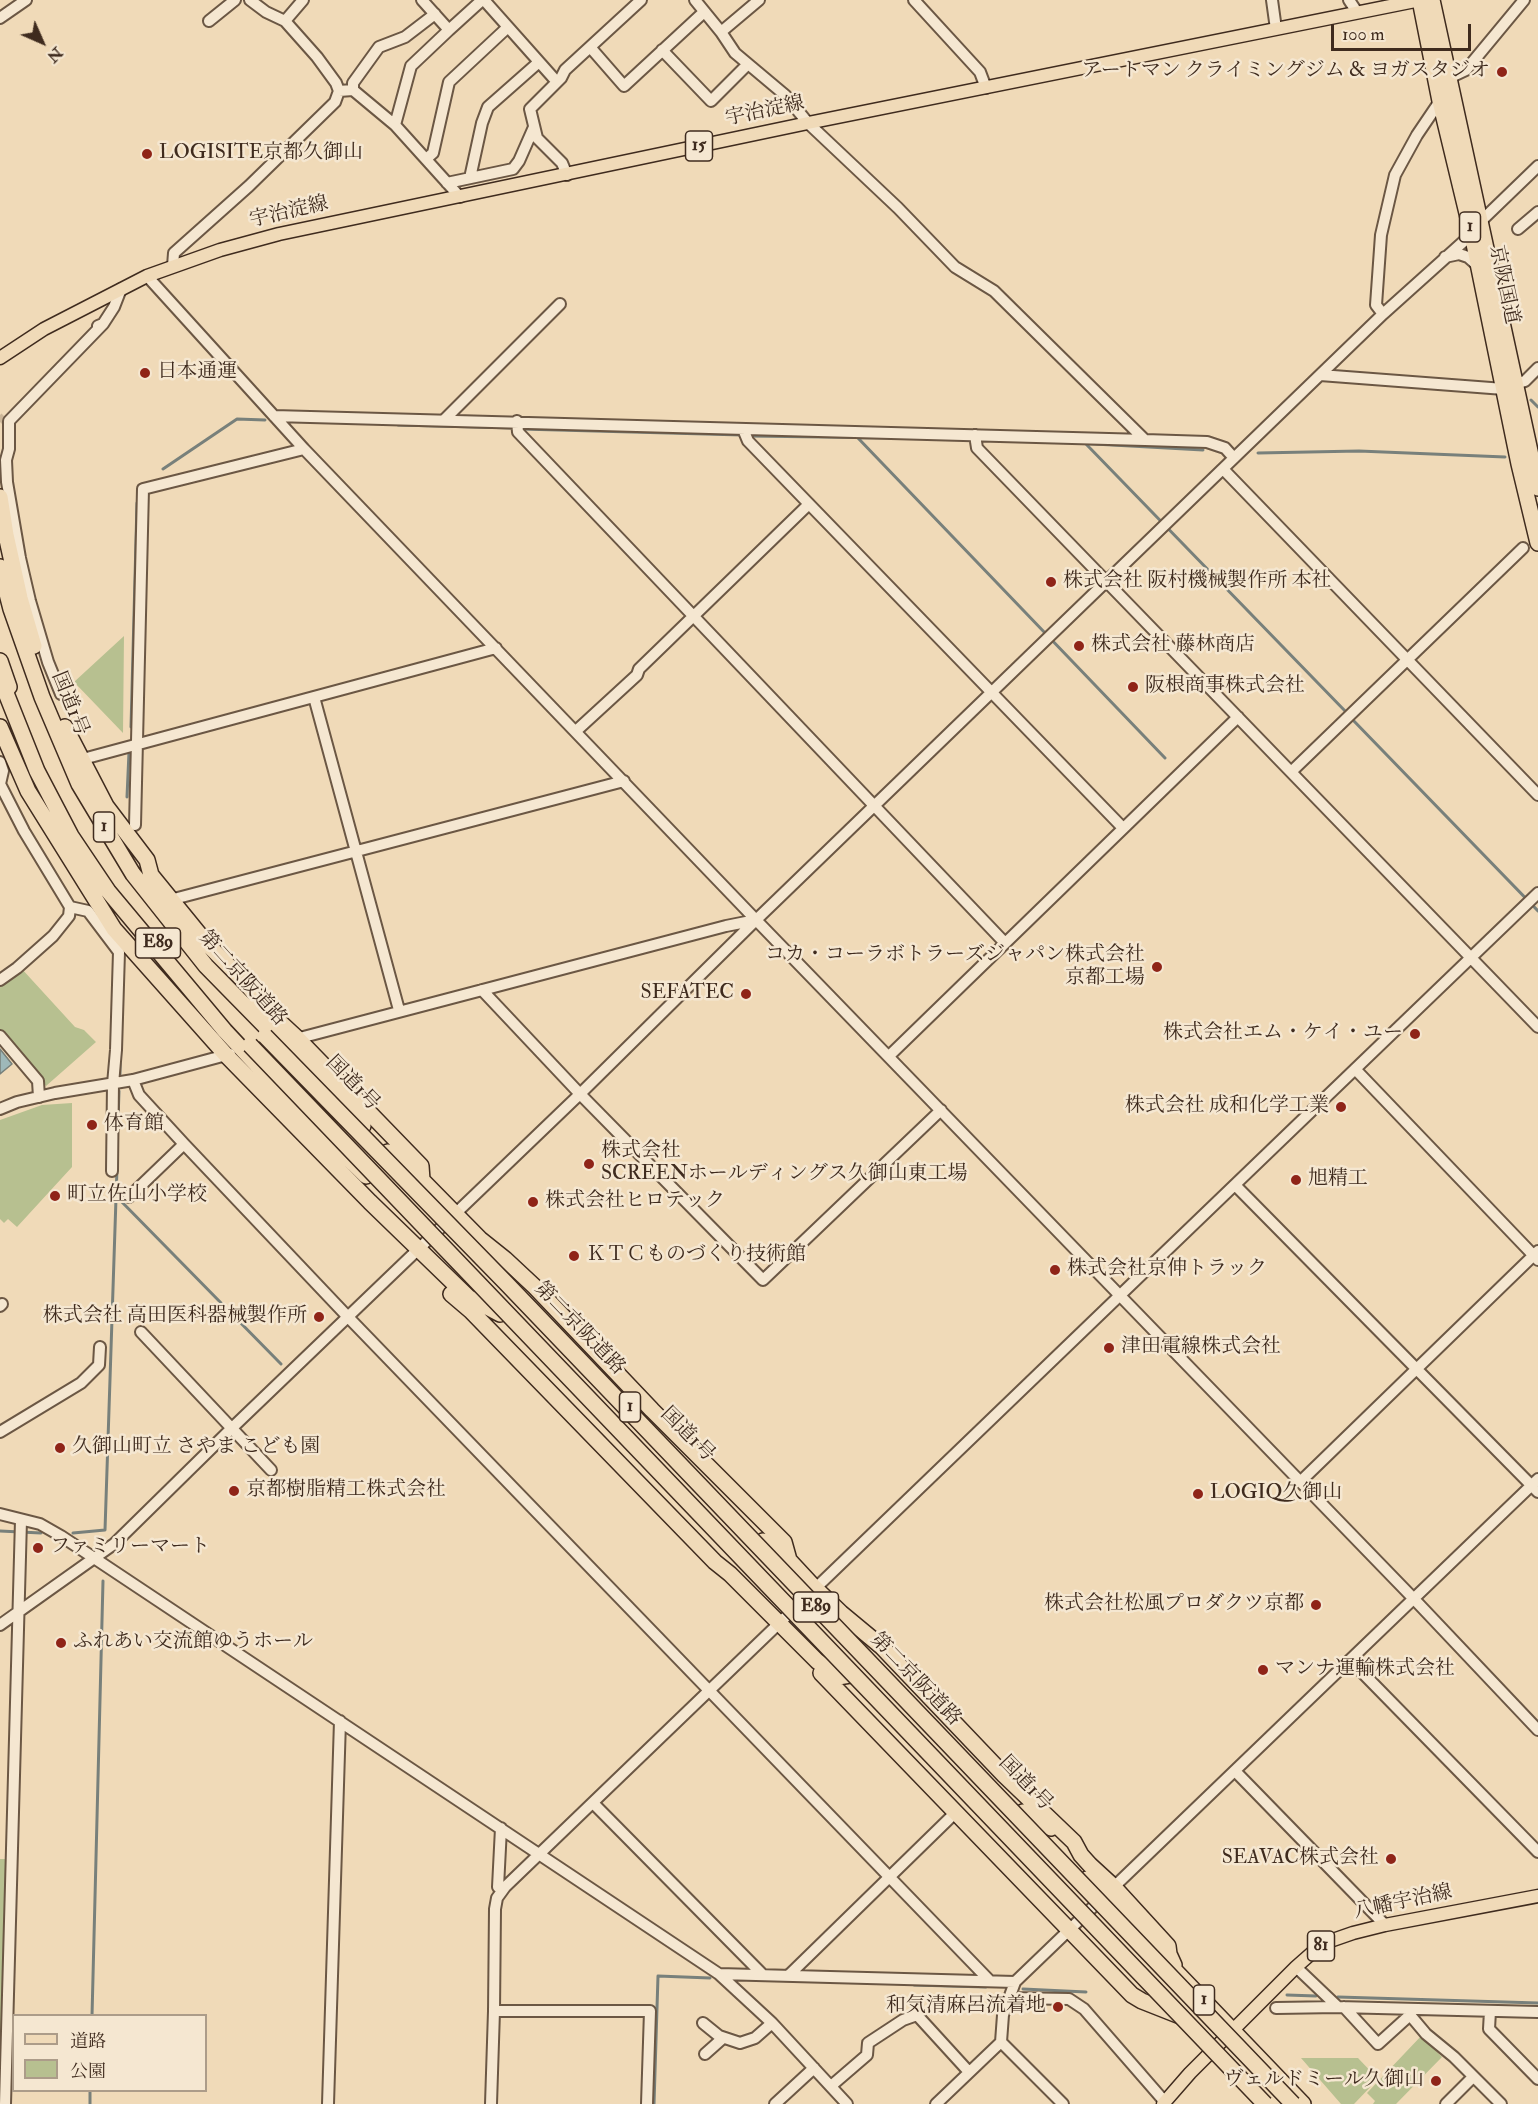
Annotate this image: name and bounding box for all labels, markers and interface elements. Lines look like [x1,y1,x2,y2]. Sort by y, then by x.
north arrow [12,12,72,72]
scale bar [1334,12,1474,50]
text: 100 m [1342,23,1385,46]
text: N [43,43,67,67]
place label: アートマン クライミングジム & ヨガスタジオ [1081,60,1490,84]
marker: アートマン クライミングジム & ヨガスタジオ [1495,65,1509,79]
street label: 宇治淀線 [723,92,807,132]
road number: 15 [686,131,712,161]
place label: LOGISITE京都久御山 [159,142,363,166]
marker: LOGISITE京都久御山 [140,147,154,161]
street label: 宇治淀線 [247,192,331,234]
road number: 1 [1460,212,1480,242]
street label: 京阪国道 [1483,243,1523,327]
place label: 日本通運 [157,361,237,385]
marker: 日本通運 [138,366,152,380]
place label: 株式会社 阪村機械製作所 本社 [1063,570,1331,594]
marker: 株式会社 阪村機械製作所 本社 [1044,575,1058,589]
place label: 株式会社 藤林商店 [1091,634,1255,658]
marker: 株式会社 藤林商店 [1072,639,1086,653]
street label: 国道1号 [45,668,93,740]
place label: 阪根商事株式会社 [1145,675,1305,699]
marker: 阪根商事株式会社 [1126,680,1140,694]
road number: 1 [94,812,114,842]
street label: 第二京阪道路 [193,926,291,1032]
road number: E89 [136,928,180,958]
place label: コカ・コーラボトラーズジャパン株式会社 京都工場 [765,944,1145,991]
marker: コカ・コーラボトラーズジャパン株式会社 京都工場 [1150,960,1164,974]
place label: SEFATEC [641,982,734,1006]
marker: SEFATEC [739,987,753,1001]
place label: 株式会社エム・ケイ・ユー [1163,1022,1403,1046]
marker: 株式会社エム・ケイ・ユー [1408,1027,1422,1041]
street label: 国道1号 [320,1052,384,1116]
place label: 株式会社 成和化学工業 [1125,1095,1329,1119]
marker: 株式会社 成和化学工業 [1334,1100,1348,1114]
place label: 体育館 [104,1113,164,1137]
marker: 体育館 [85,1118,99,1132]
place label: 株式会社 SCREENホールディングス久御山東工場 [601,1140,968,1187]
marker: 株式会社 SCREENホールディングス久御山東工場 [582,1157,596,1171]
place label: 旭精工 [1308,1168,1368,1192]
marker: 旭精工 [1289,1173,1303,1187]
place label: 町立佐山小学校 [67,1184,207,1208]
marker: 町立佐山小学校 [48,1189,62,1203]
place label: 株式会社ヒロテック [545,1190,725,1214]
marker: 株式会社ヒロテック [526,1195,540,1209]
place label: ＫＴＣものづくり技術館 [586,1244,806,1268]
marker: ＫＴＣものづくり技術館 [567,1249,581,1263]
place label: 株式会社京伸トラック [1067,1258,1267,1282]
marker: 株式会社京伸トラック [1048,1263,1062,1277]
street label: 第二京阪道路 [529,1278,629,1380]
place label: 株式会社 高田医科器械製作所 [43,1305,307,1329]
marker: 株式会社 高田医科器械製作所 [312,1310,326,1324]
place label: 津田電線株式会社 [1121,1336,1281,1360]
marker: 津田電線株式会社 [1102,1341,1116,1355]
road number: 1 [620,1392,640,1422]
street label: 国道1号 [655,1403,719,1467]
place label: 久御山町立 さやま こども園 [72,1436,320,1460]
marker: 久御山町立 さやま こども園 [53,1441,67,1455]
place label: 京都樹脂精工株式会社 [246,1479,446,1503]
place label: LOGIQ久御山 [1210,1482,1342,1506]
marker: 京都樹脂精工株式会社 [227,1484,241,1498]
marker: LOGIQ久御山 [1191,1487,1205,1501]
place label: ファミリーマート [50,1536,210,1560]
marker: ファミリーマート [31,1541,45,1555]
road number: E89 [794,1592,838,1622]
place label: 株式会社松風プロダクツ京都 [1044,1593,1304,1617]
marker: 株式会社松風プロダクツ京都 [1309,1598,1323,1612]
street label: 第二京阪道路 [865,1629,965,1731]
place label: ふれあい交流館ゆうホール [73,1631,313,1655]
marker: ふれあい交流館ゆうホール [54,1636,68,1650]
place label: マンナ運輸株式会社 [1275,1658,1455,1682]
marker: マンナ運輸株式会社 [1256,1663,1270,1677]
street label: 国道1号 [993,1752,1057,1816]
place label: SEAVAC株式会社 [1222,1847,1379,1871]
marker: SEAVAC株式会社 [1384,1852,1398,1866]
street label: 八幡宇治線 [1352,1881,1454,1925]
road number: 81 [1308,1931,1334,1961]
road number: 1 [1194,1985,1214,2015]
place label: 和気清麻呂流着地 [886,1995,1046,2019]
marker: 和気清麻呂流着地 [1051,2000,1065,2014]
legend [12,2014,207,2092]
text: 道路 [70,2030,106,2053]
text: 公園 [70,2060,106,2083]
place label: ヴェルドミール久御山 [1224,2069,1424,2093]
marker: ヴェルドミール久御山 [1429,2074,1443,2088]

